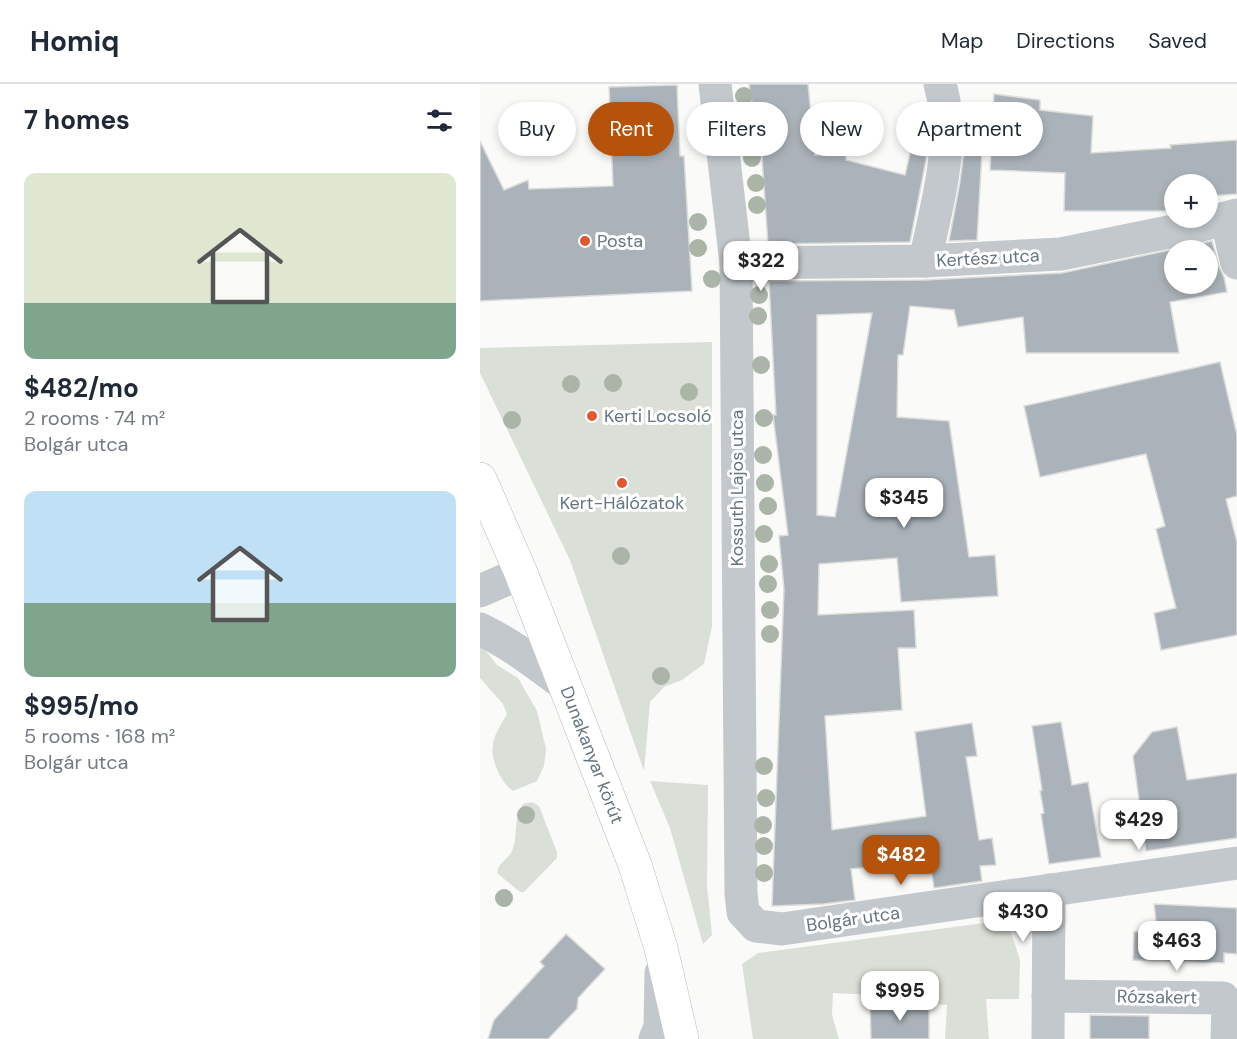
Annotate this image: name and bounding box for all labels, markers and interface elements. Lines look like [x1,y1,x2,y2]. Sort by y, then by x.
text: Homiq [30,23,119,60]
text: Map [941,27,983,55]
text: Directions [1016,27,1115,55]
text: Saved [1148,27,1207,55]
chip: Buy [498,102,576,156]
chip: Rent [588,102,674,156]
chip: Filters [686,102,788,156]
chip: New [800,102,884,156]
chip: Apartment [896,102,1043,156]
text: 7 homes [24,103,130,137]
icon: filters [423,104,456,137]
map controls [1164,174,1218,294]
button: + [1164,174,1218,228]
icon: home [186,212,294,320]
place label: Posta [597,229,643,253]
marker: Posta [578,234,592,248]
button: − [1164,240,1218,294]
pin: $322 [725,241,797,292]
street label: Kertész utca [936,243,1040,273]
text: $322 [737,247,785,273]
text: $482/mo [24,371,139,405]
place label: Kerti Locsoló [604,404,711,428]
text: 2 rooms · 74 m² [24,405,165,431]
marker: Kerti Locsoló [585,409,599,423]
street label: Kossuth Lajos utca [725,410,749,566]
text: Bolgár utca [24,431,128,457]
marker: Kert-Hálózatok [615,476,629,490]
pin: $345 [868,478,940,529]
text: $345 [879,484,929,510]
place label: Kert-Hálózatok [560,491,684,515]
icon: home [186,530,294,638]
street label: Dunakanyar körút [555,683,629,827]
text: $995/mo [24,689,139,723]
text: 5 rooms · 168 m² [24,723,175,749]
text: Bolgár utca [24,749,128,775]
pin: $429 [1103,800,1175,851]
text: $429 [1114,806,1164,832]
pin: $482 [865,835,937,886]
text: $482 [876,841,926,867]
pin: $430 [987,892,1059,943]
text: $430 [997,898,1049,924]
street label: Bolgár utca [805,901,901,937]
pin: $463 [1141,921,1213,972]
text: $463 [1152,927,1202,953]
pin: $995 [864,971,936,1022]
text: $995 [875,977,925,1003]
street label: Rózsakert [1117,984,1197,1010]

